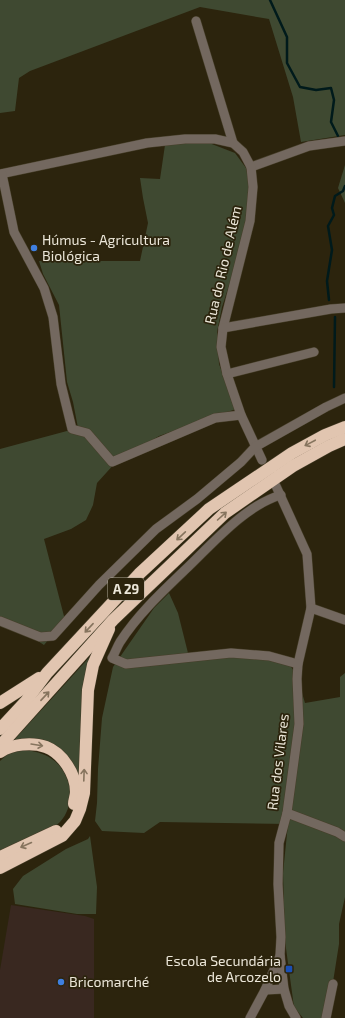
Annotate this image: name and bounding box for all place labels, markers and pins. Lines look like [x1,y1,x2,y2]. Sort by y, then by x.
place label: Húmus - Agricultura Biológica [42,231,170,264]
marker: Húmus - Agricultura Biológica [29,243,39,253]
place label: Escola Secundária de Arcozelo [166,952,281,985]
marker: Escola Secundária de Arcozelo [284,964,294,974]
place label: Bricomarché [69,973,149,990]
marker: Bricomarché [56,977,66,987]

